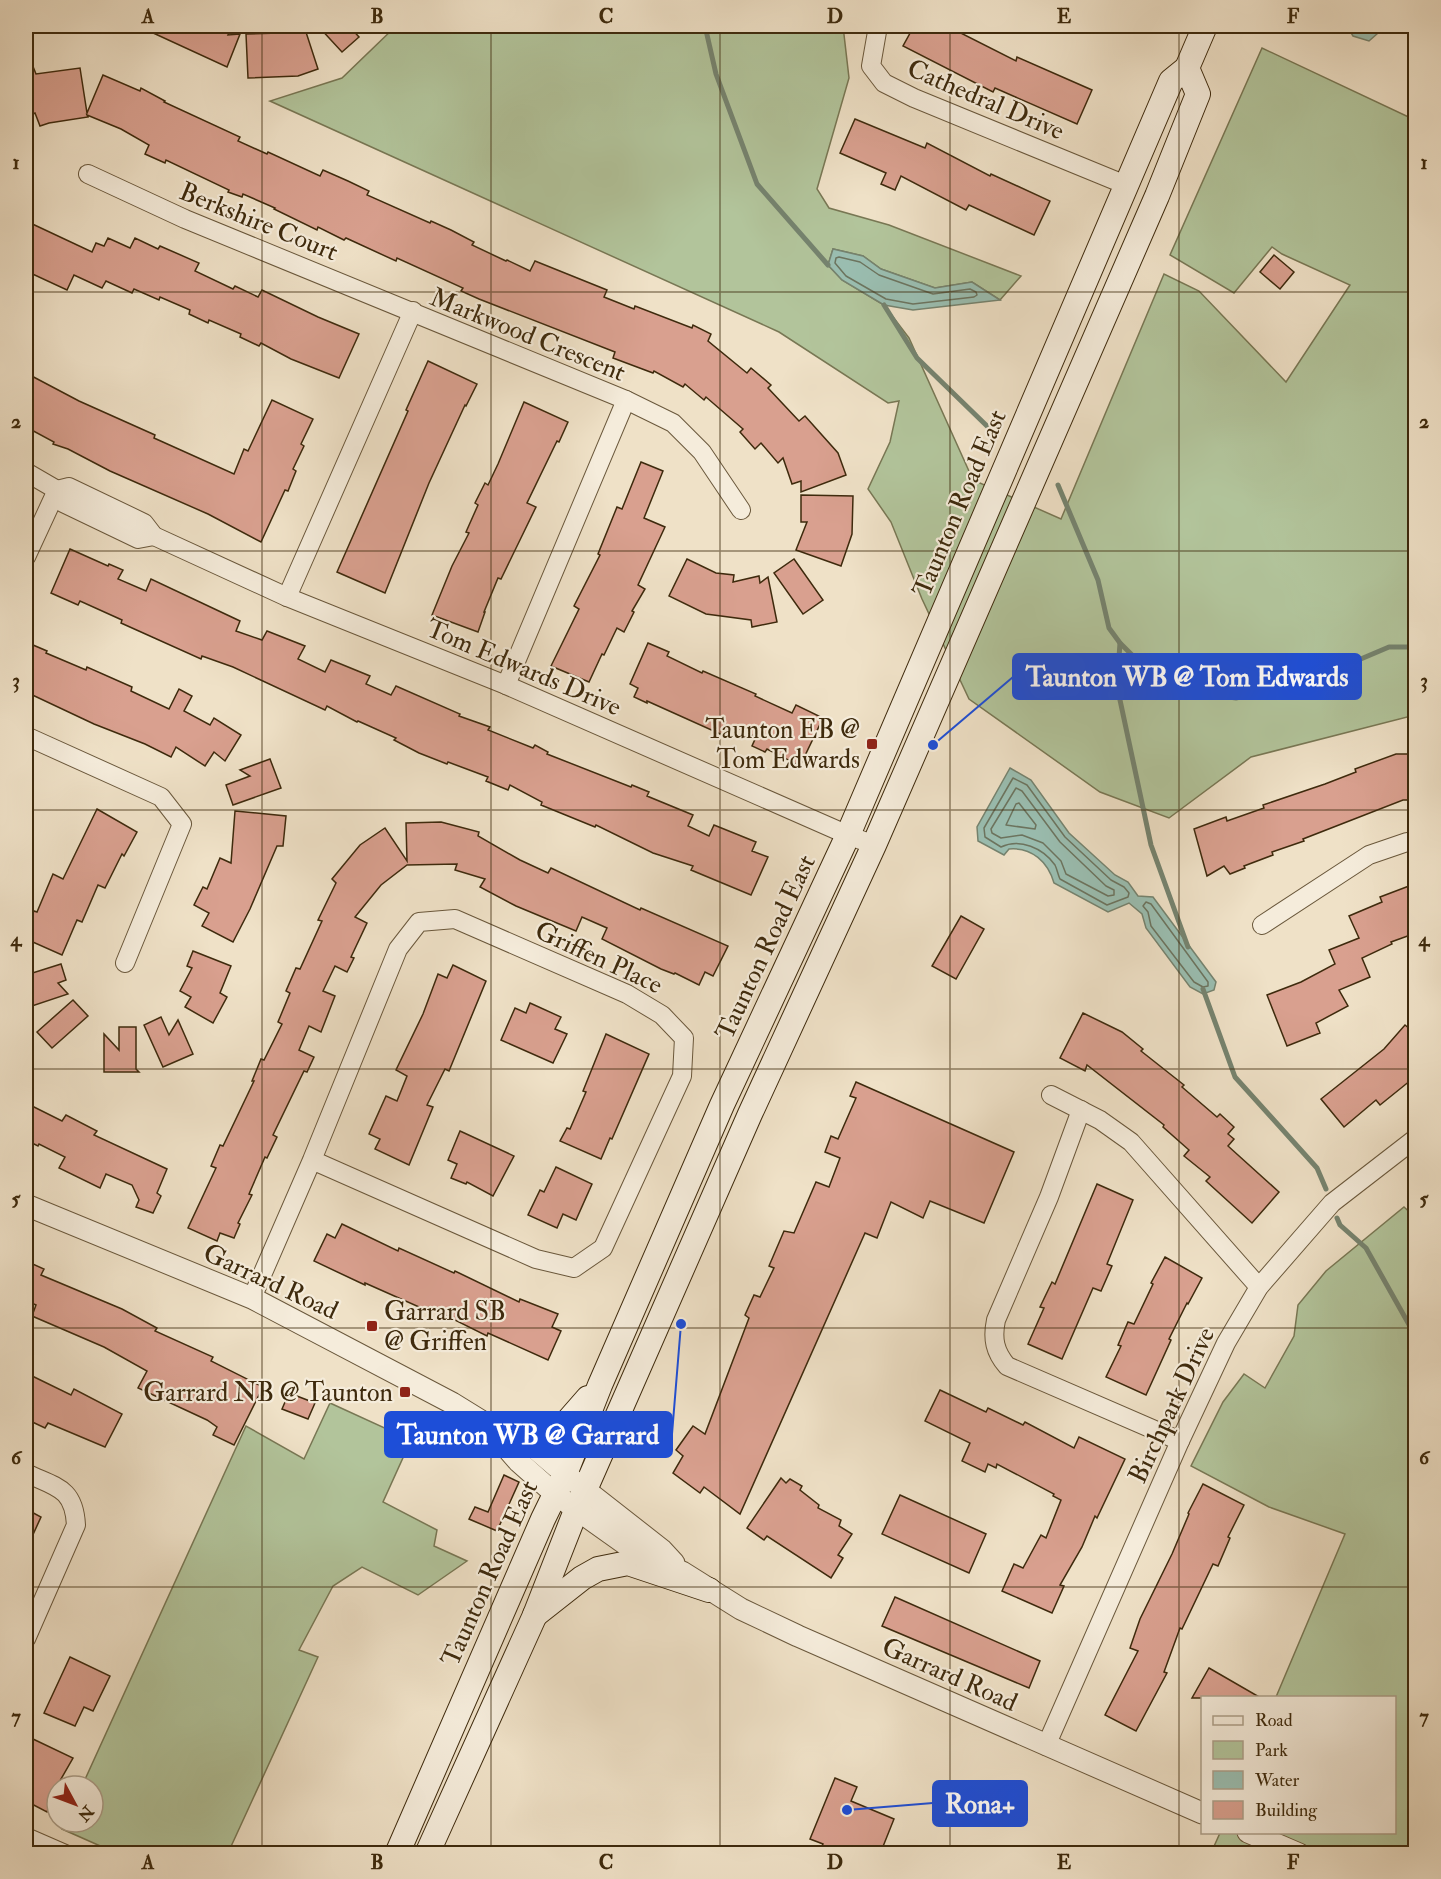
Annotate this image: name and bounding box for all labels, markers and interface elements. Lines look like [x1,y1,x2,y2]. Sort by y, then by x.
text: A [141,4,155,29]
text: B [370,4,384,29]
text: C [599,4,613,29]
text: D [827,4,843,29]
text: E [1057,4,1072,29]
text: F [1287,4,1300,29]
street label: Cathedral Drive [902,52,1069,147]
text: 1 [12,150,20,175]
text: 1 [1420,150,1428,175]
street label: Berkshire Court [175,176,343,268]
street label: Markwood Crescent [425,281,630,389]
street label: Taunton Road East [906,405,1014,602]
text: 2 [11,409,21,434]
text: 2 [1419,409,1429,434]
street label: Tom Edwards Drive [421,612,626,723]
callout: Taunton WB @ Tom Edwards [1013,654,1361,699]
text: Taunton WB @ Tom Edwards [1024,661,1349,694]
text: 3 [12,668,20,693]
text: 3 [1420,668,1428,693]
place label: Taunton EB @ Tom Edwards [705,714,860,776]
marker: Taunton EB @ Tom Edwards [865,737,879,751]
street label: Taunton Road East [709,850,823,1045]
street label: Griffen Place [530,914,668,1001]
text: 4 [10,927,23,952]
text: 4 [1418,927,1431,952]
text: 5 [12,1186,22,1211]
text: 5 [1420,1186,1430,1211]
street label: Garrard Road [198,1237,343,1327]
place label: Garrard SB @ Griffen [384,1296,506,1358]
marker: Garrard SB @ Griffen [365,1319,379,1333]
street label: Birchpark Drive [1122,1322,1223,1489]
place label: Garrard NB @ Taunton [143,1377,393,1409]
marker: Garrard NB @ Taunton [398,1385,412,1399]
callout: Taunton WB @ Garrard [385,1412,672,1457]
text: Taunton WB @ Garrard [396,1419,660,1452]
text: 6 [11,1445,23,1470]
text: 6 [1419,1445,1431,1470]
street label: Taunton Road East [435,1475,545,1671]
street label: Garrard Road [877,1631,1022,1719]
legend [1201,1696,1396,1834]
text: 7 [11,1704,21,1729]
text: 7 [1419,1704,1429,1729]
text: Road [1255,1709,1293,1732]
text: Park [1255,1739,1288,1762]
text: Water [1254,1769,1299,1792]
north arrow [45,1774,105,1834]
callout: Rona+ [933,1781,1027,1826]
text: Rona+ [945,1788,1015,1821]
text: Building [1255,1799,1318,1822]
text: N [73,1800,98,1826]
text: A [141,1850,155,1875]
text: B [370,1850,384,1875]
text: C [599,1850,613,1875]
text: D [827,1850,843,1875]
text: E [1057,1850,1072,1875]
text: F [1287,1850,1300,1875]

